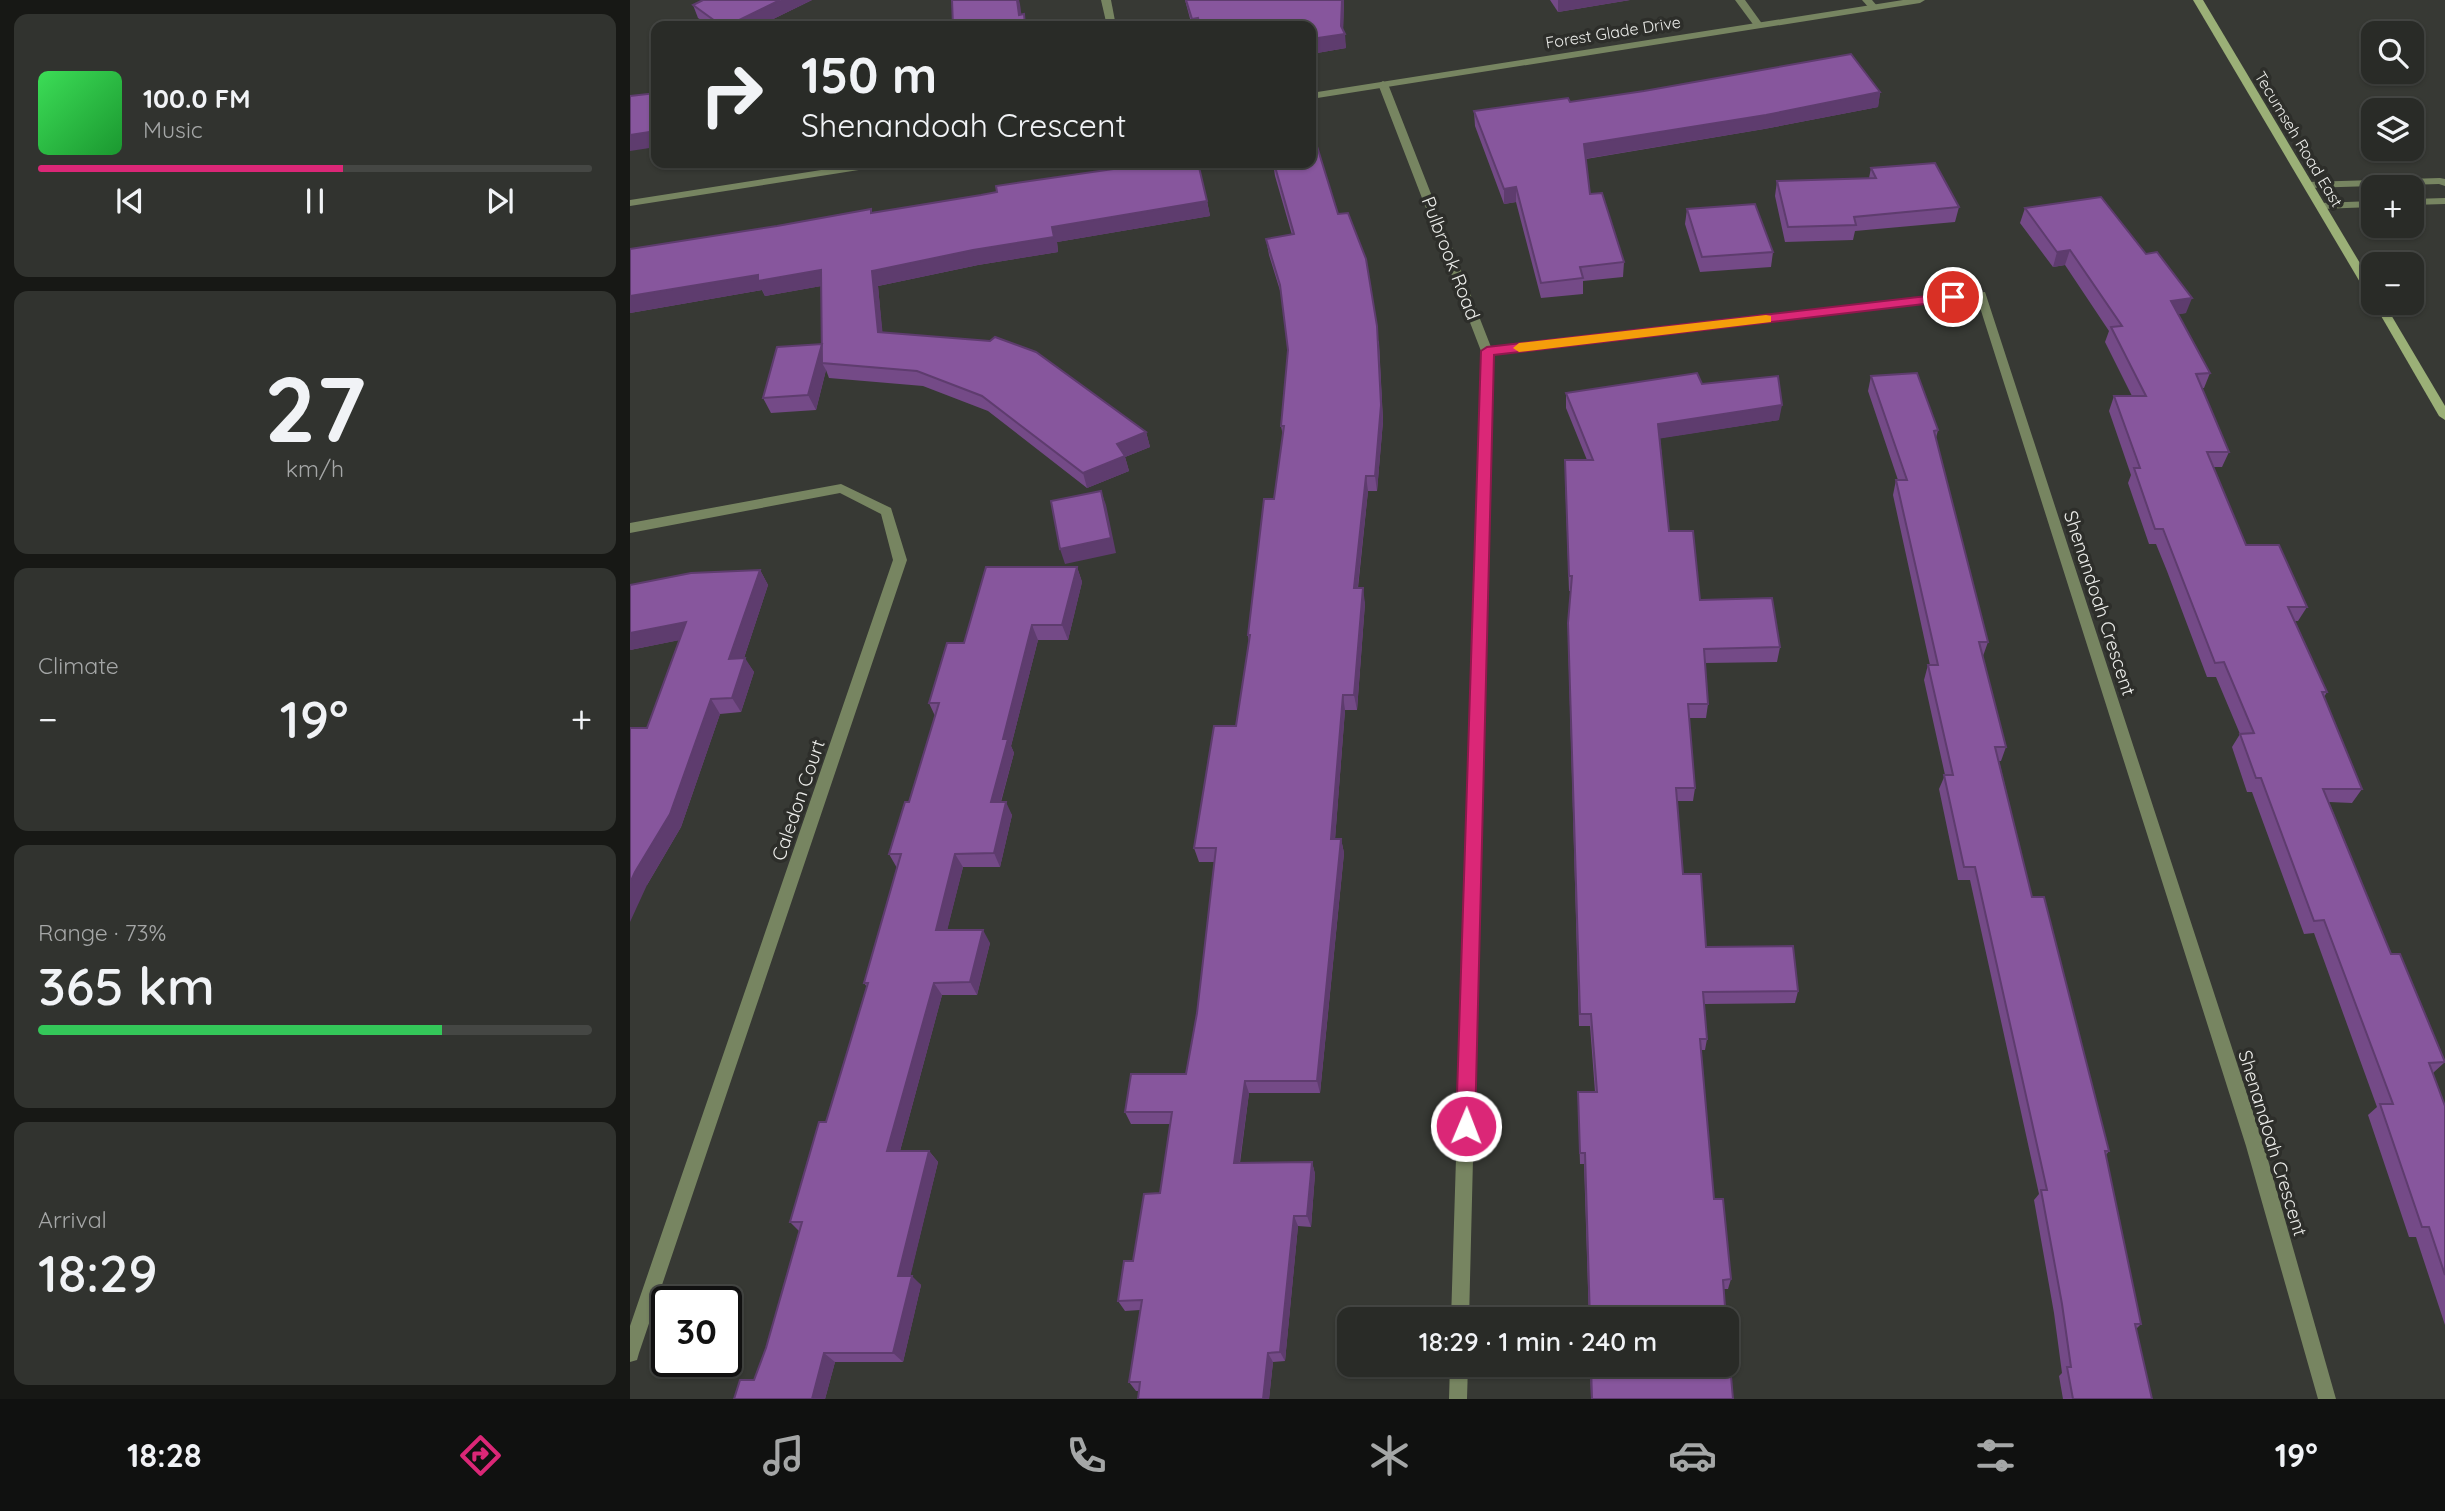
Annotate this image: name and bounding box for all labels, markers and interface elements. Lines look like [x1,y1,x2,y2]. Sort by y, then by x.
street label: Forest Glade Drive [1544,11,1682,53]
map controls [2361,21,2424,315]
button: search [2361,21,2424,84]
text: 150 m [801,44,937,105]
icon: right [686,49,777,140]
street label: Tecumseh Road East [2251,68,2347,210]
text: 100.0 FM [143,82,251,115]
button: layers [2361,98,2424,161]
text: Shenandoah Crescent [801,105,1126,145]
text: Music [143,115,203,144]
button: + [2361,175,2424,238]
icon: previous [111,182,149,220]
icon: pause [296,182,334,220]
icon: next [481,182,519,220]
street label: Pulbrook Road [1416,193,1486,323]
button: − [2361,252,2424,315]
pin [1923,267,1983,327]
icon: arrive [1934,278,1972,316]
text: 27 [264,351,366,465]
text: km/h [286,454,344,483]
street label: Shenandoah Crescent [2059,507,2141,699]
text: Climate [38,651,119,680]
text: 19° [280,686,349,751]
text: − [38,695,58,743]
text: + [571,695,592,743]
street label: Caledon Court [766,736,830,864]
text: Range · 73% [38,918,166,947]
text: 365 km [38,953,215,1018]
street label: Shenandoah Crescent [2233,1047,2313,1239]
position arrow [1429,1089,1503,1163]
text: Arrival [38,1205,107,1234]
text: 18:29 [38,1240,158,1305]
speed limit sign: 30 [651,1286,742,1377]
text: 18:29 · 1 min · 240 m [1419,1325,1657,1358]
icon: directions [456,1431,505,1480]
icon: music [759,1431,808,1480]
icon: phone [1062,1431,1111,1480]
icon: climate [1365,1431,1414,1480]
icon: car [1668,1431,1717,1480]
icon: filters [1971,1431,2020,1480]
text: 18:28 [127,1435,202,1475]
text: 19° [2275,1435,2318,1475]

